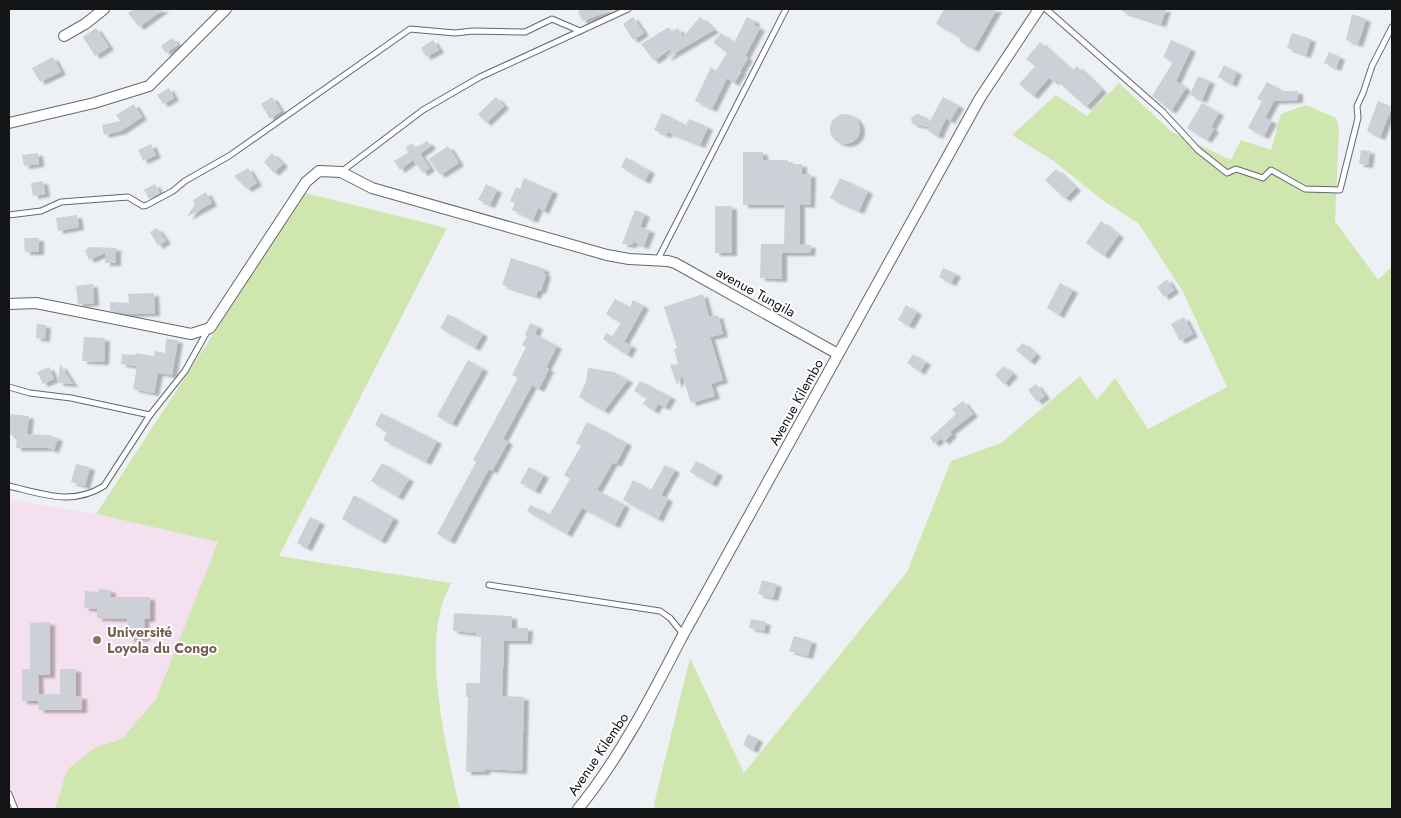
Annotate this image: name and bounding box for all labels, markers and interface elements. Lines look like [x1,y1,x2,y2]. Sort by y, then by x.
street label: avenue Tungila [713,262,799,322]
street label: Avenue Kilembo [764,355,828,449]
place label: Université Loyola du Congo [107,622,217,658]
marker: Université Loyola du Congo [91,634,103,646]
street label: Avenue Kilembo [563,708,633,800]

